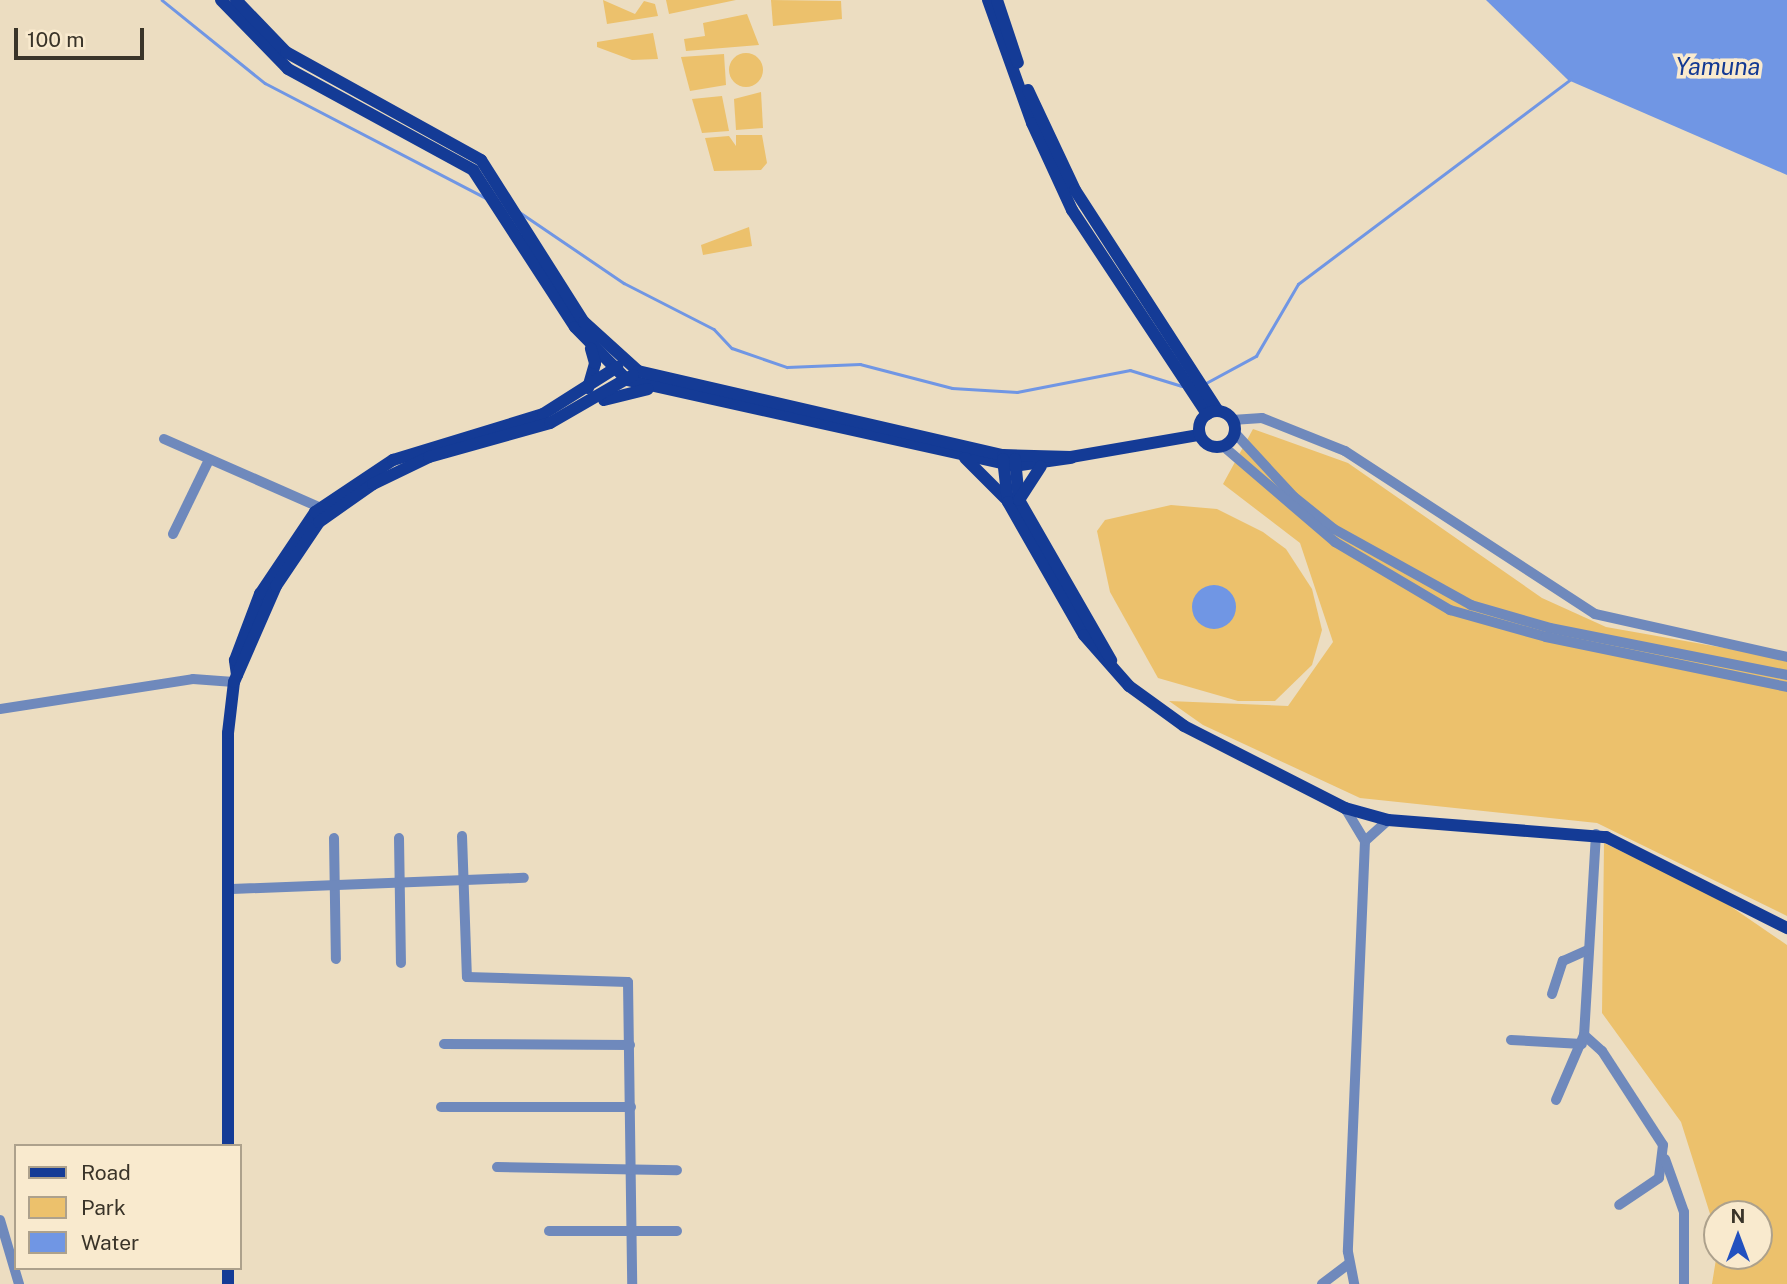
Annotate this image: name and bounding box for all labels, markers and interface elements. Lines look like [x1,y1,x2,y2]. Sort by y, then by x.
scale bar [18,14,147,58]
text: 100 m [27,27,84,52]
water label: Yamuna [1676,53,1760,81]
legend [14,1144,242,1270]
text: Road [81,1160,131,1185]
text: Park [81,1195,126,1220]
north arrow [1703,1200,1773,1270]
text: N [1731,1205,1745,1227]
text: Water [81,1230,139,1255]

